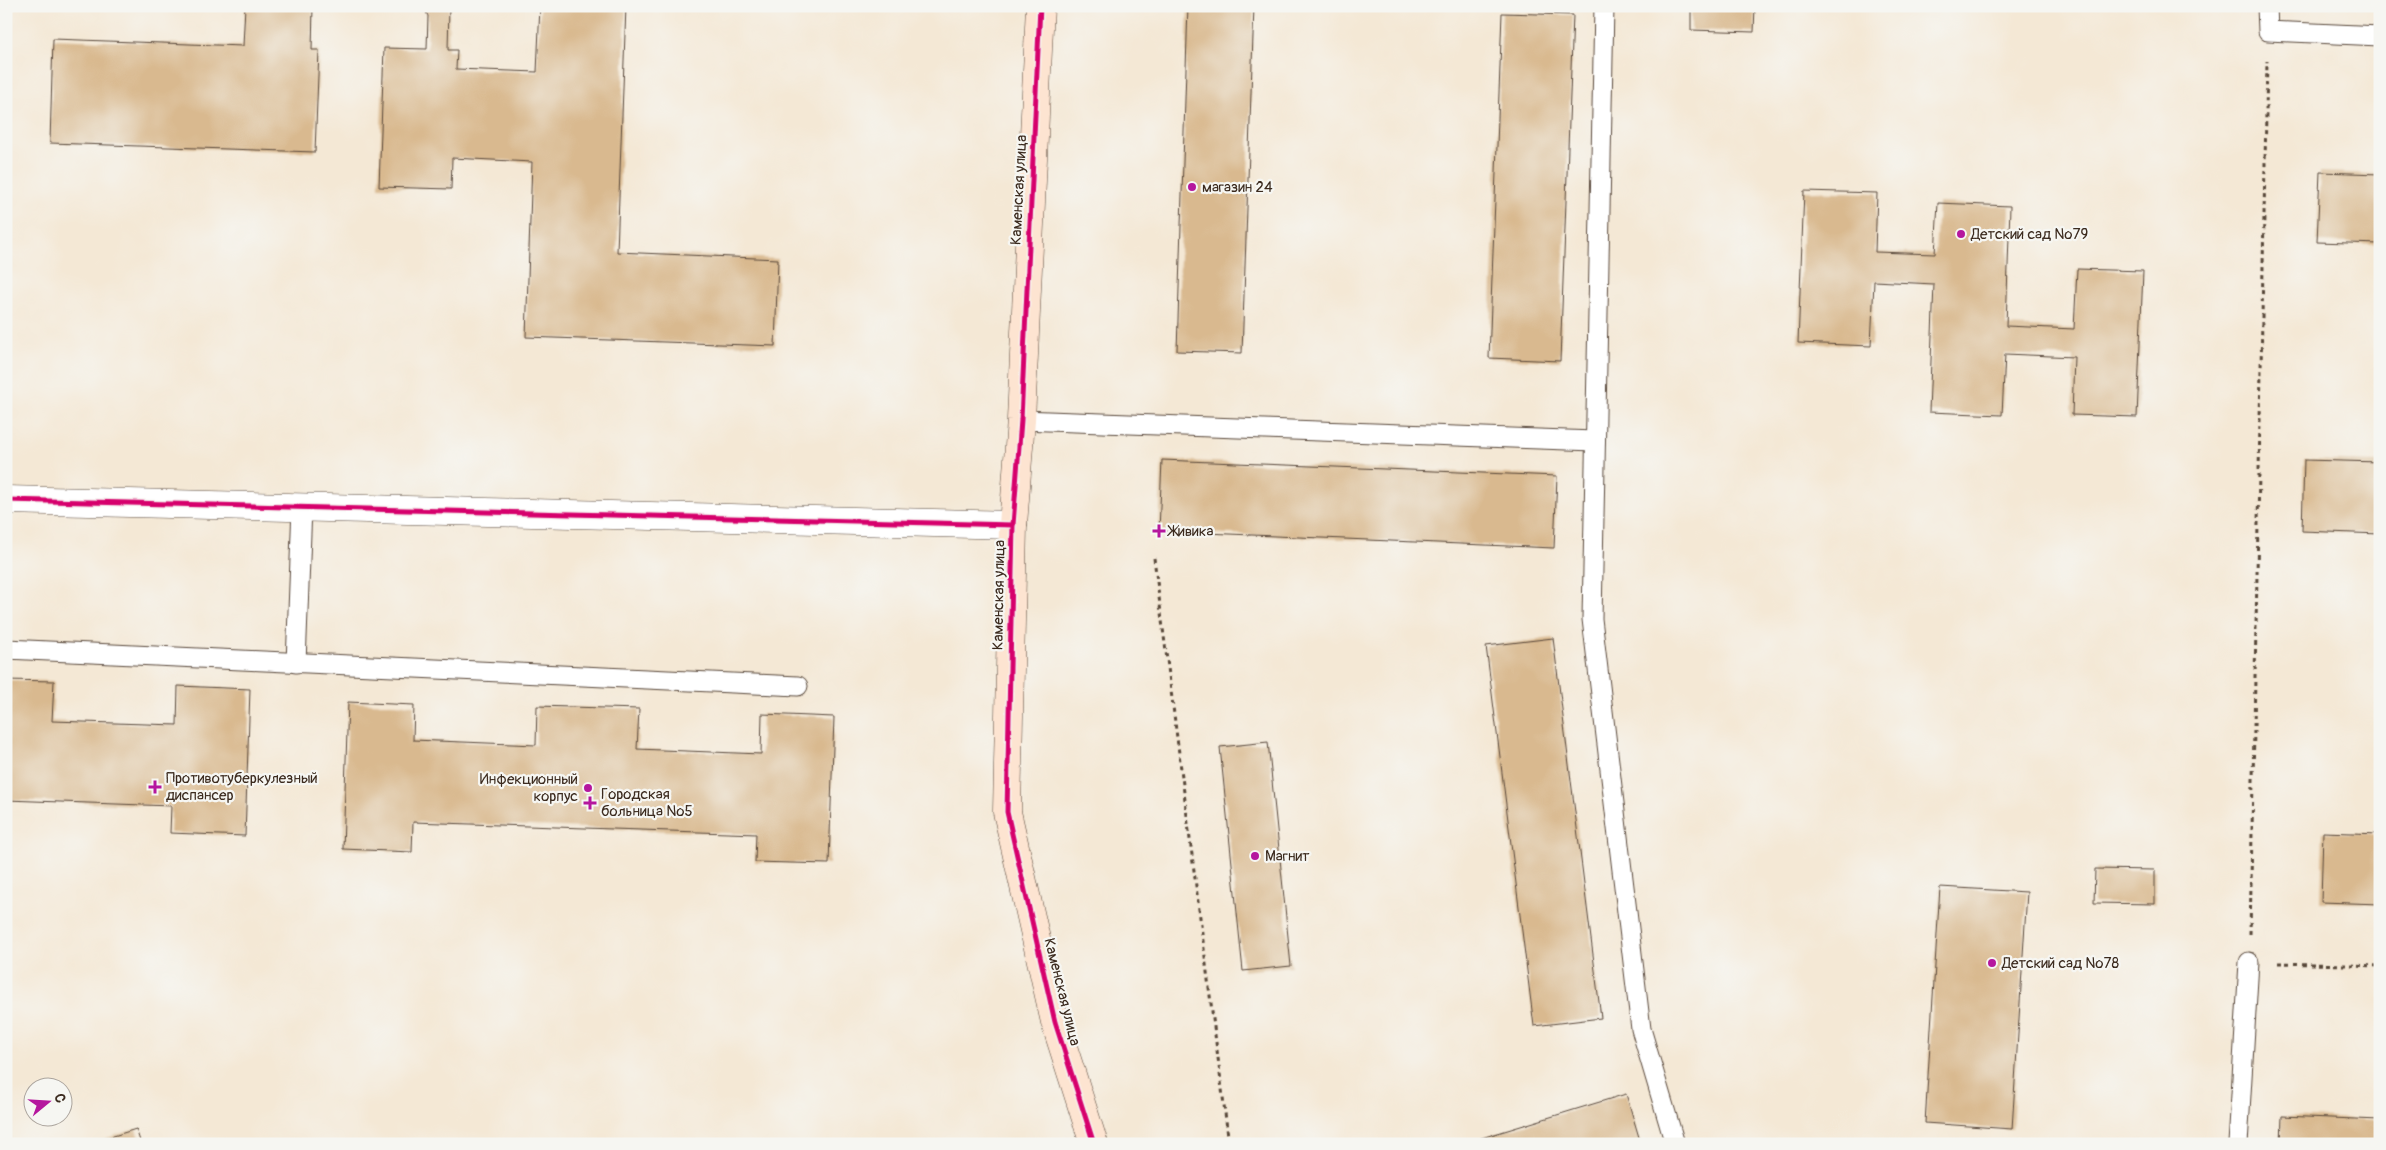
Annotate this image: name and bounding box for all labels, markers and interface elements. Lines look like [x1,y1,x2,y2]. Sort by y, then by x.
street label: Каменская улица [1007,134,1031,246]
place label: магазин 24 [1202,178,1273,197]
marker: магазин 24 [1186,181,1198,193]
place label: Детский сад №79 [1970,225,2088,244]
marker: Детский сад №79 [1955,228,1967,240]
place label: Живика [1167,522,1213,541]
marker: Живика [1153,525,1165,537]
street label: Каменская улица [989,540,1009,650]
place label: Противотуберкулезный диспансер [166,769,318,805]
place label: Инфекционный корпус [480,770,578,806]
marker: Противотуберкулезный диспансер [148,780,162,794]
marker: Инфекционный корпус [582,782,594,794]
place label: Городская больница №5 [601,785,693,821]
marker: Городская больница №5 [583,796,597,810]
place label: Магнит [1265,847,1310,866]
marker: Магнит [1249,850,1261,862]
street label: Каменская улица [1039,936,1085,1048]
place label: Детский сад №78 [2001,954,2119,973]
marker: Детский сад №78 [1986,957,1998,969]
north arrow [22,1078,72,1128]
text: С [50,1091,69,1105]

